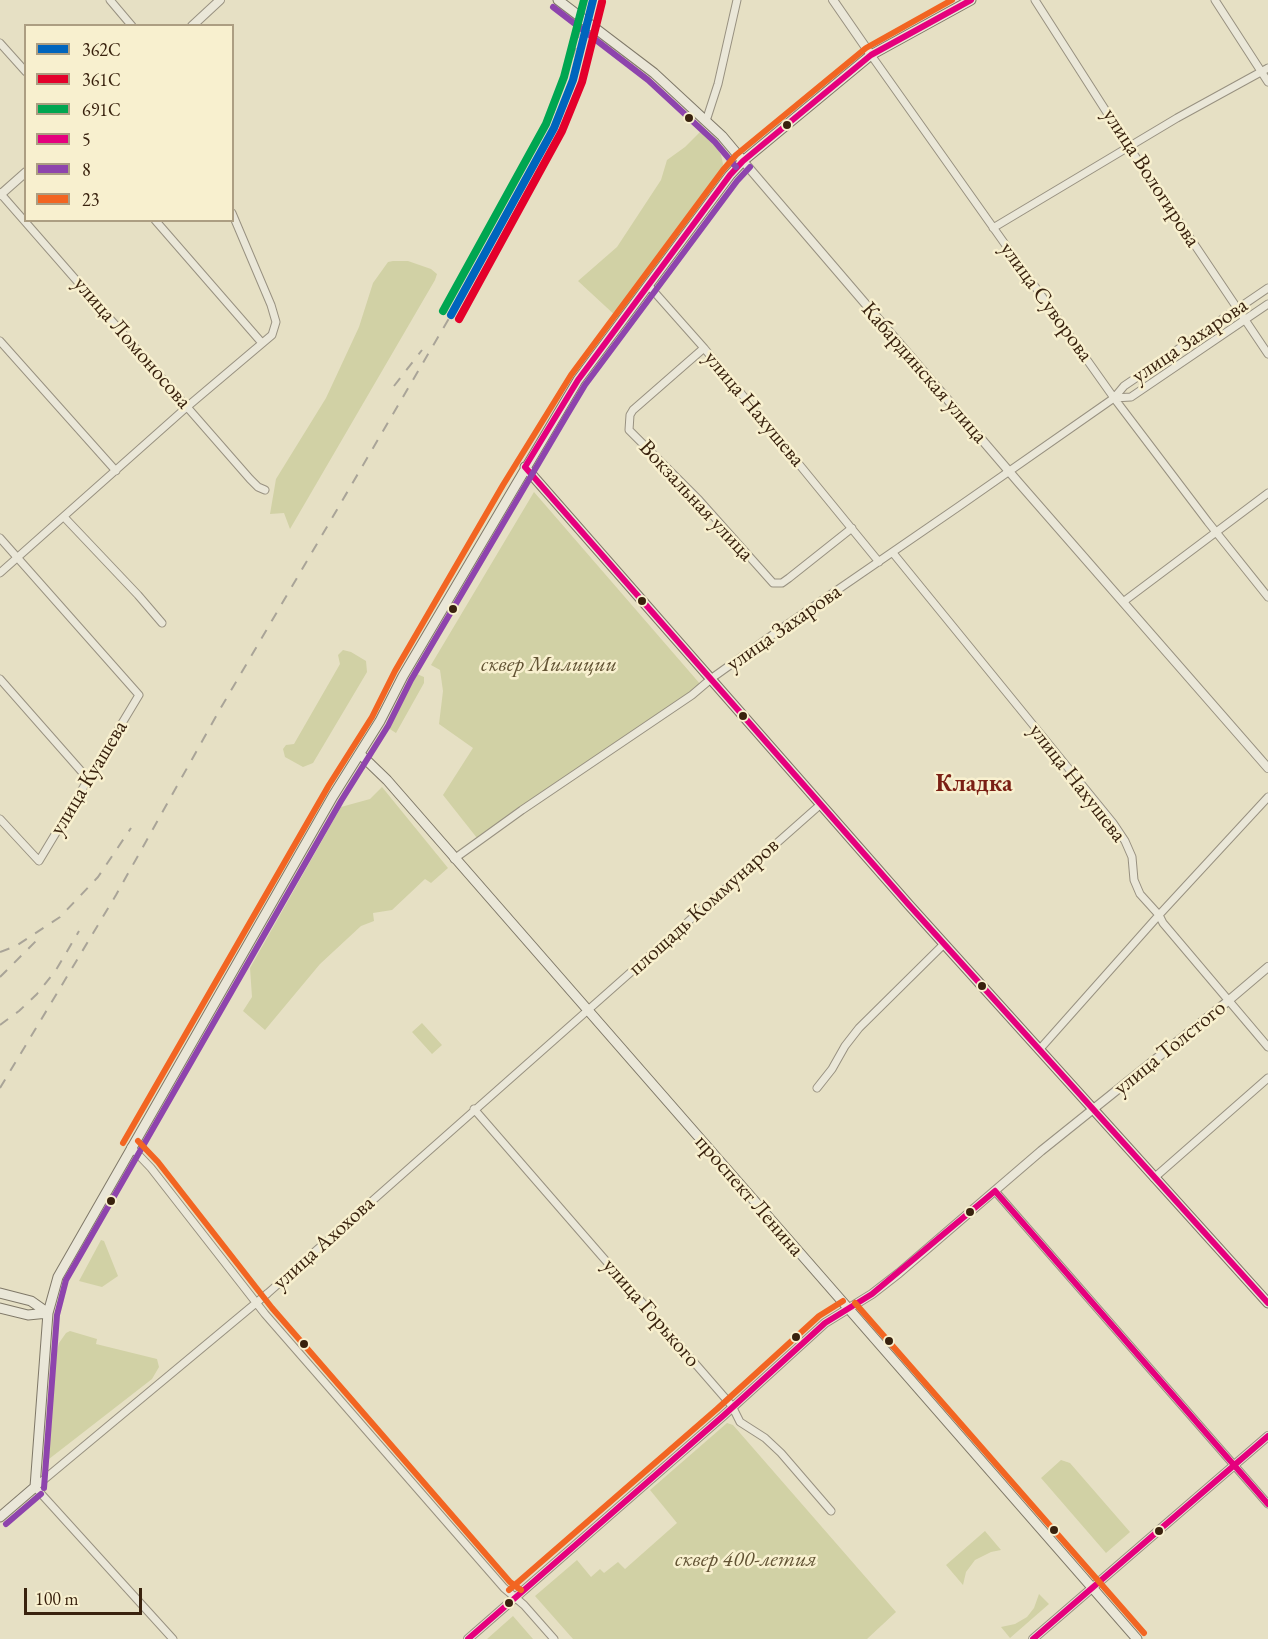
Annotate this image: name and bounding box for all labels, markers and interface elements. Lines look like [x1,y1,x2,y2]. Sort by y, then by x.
legend [24,24,234,222]
text: 362С [82,38,121,61]
text: 361С [82,68,121,91]
text: 691С [82,98,121,121]
street label: улица Вологирова [1096,104,1206,252]
unlabelled marker [683,112,695,124]
unlabelled marker [781,119,793,131]
text: 5 [82,128,91,151]
text: 8 [82,158,91,181]
text: 23 [82,188,99,211]
street label: улица Суворова [994,237,1098,367]
street label: улица Ломоносова [67,271,197,415]
street label: улица Захарова [1127,293,1253,389]
street label: Кабардинская улица [855,297,993,449]
street label: улица Нахушева [698,346,810,472]
street label: Вокзальная улица [633,435,759,567]
street label: улица Захарова [722,579,846,677]
unlabelled marker [636,595,648,607]
unlabelled marker [447,603,459,615]
park label: сквер Милиции [481,652,617,678]
unlabelled marker [737,710,749,722]
street label: улица Куашева [44,716,134,840]
street label: улица Нахушева [1022,718,1132,848]
district label: Кладка [936,770,1012,798]
street label: площадь Коммунаров [623,832,785,982]
unlabelled marker [976,980,988,992]
street label: улица Толстого [1109,995,1231,1101]
street label: проспект Ленина [689,1130,809,1262]
street label: улица Ахохова [268,1190,380,1296]
unlabelled marker [105,1195,117,1207]
unlabelled marker [964,1206,976,1218]
street label: улица Горького [597,1253,705,1373]
unlabelled marker [790,1331,802,1343]
unlabelled marker [883,1335,895,1347]
unlabelled marker [298,1338,310,1350]
unlabelled marker [1048,1524,1060,1536]
unlabelled marker [1153,1525,1165,1537]
park label: сквер 400-летия [675,1547,817,1573]
scale bar [27,1576,146,1614]
text: 100 m [35,1587,79,1610]
unlabelled marker [503,1597,515,1609]

